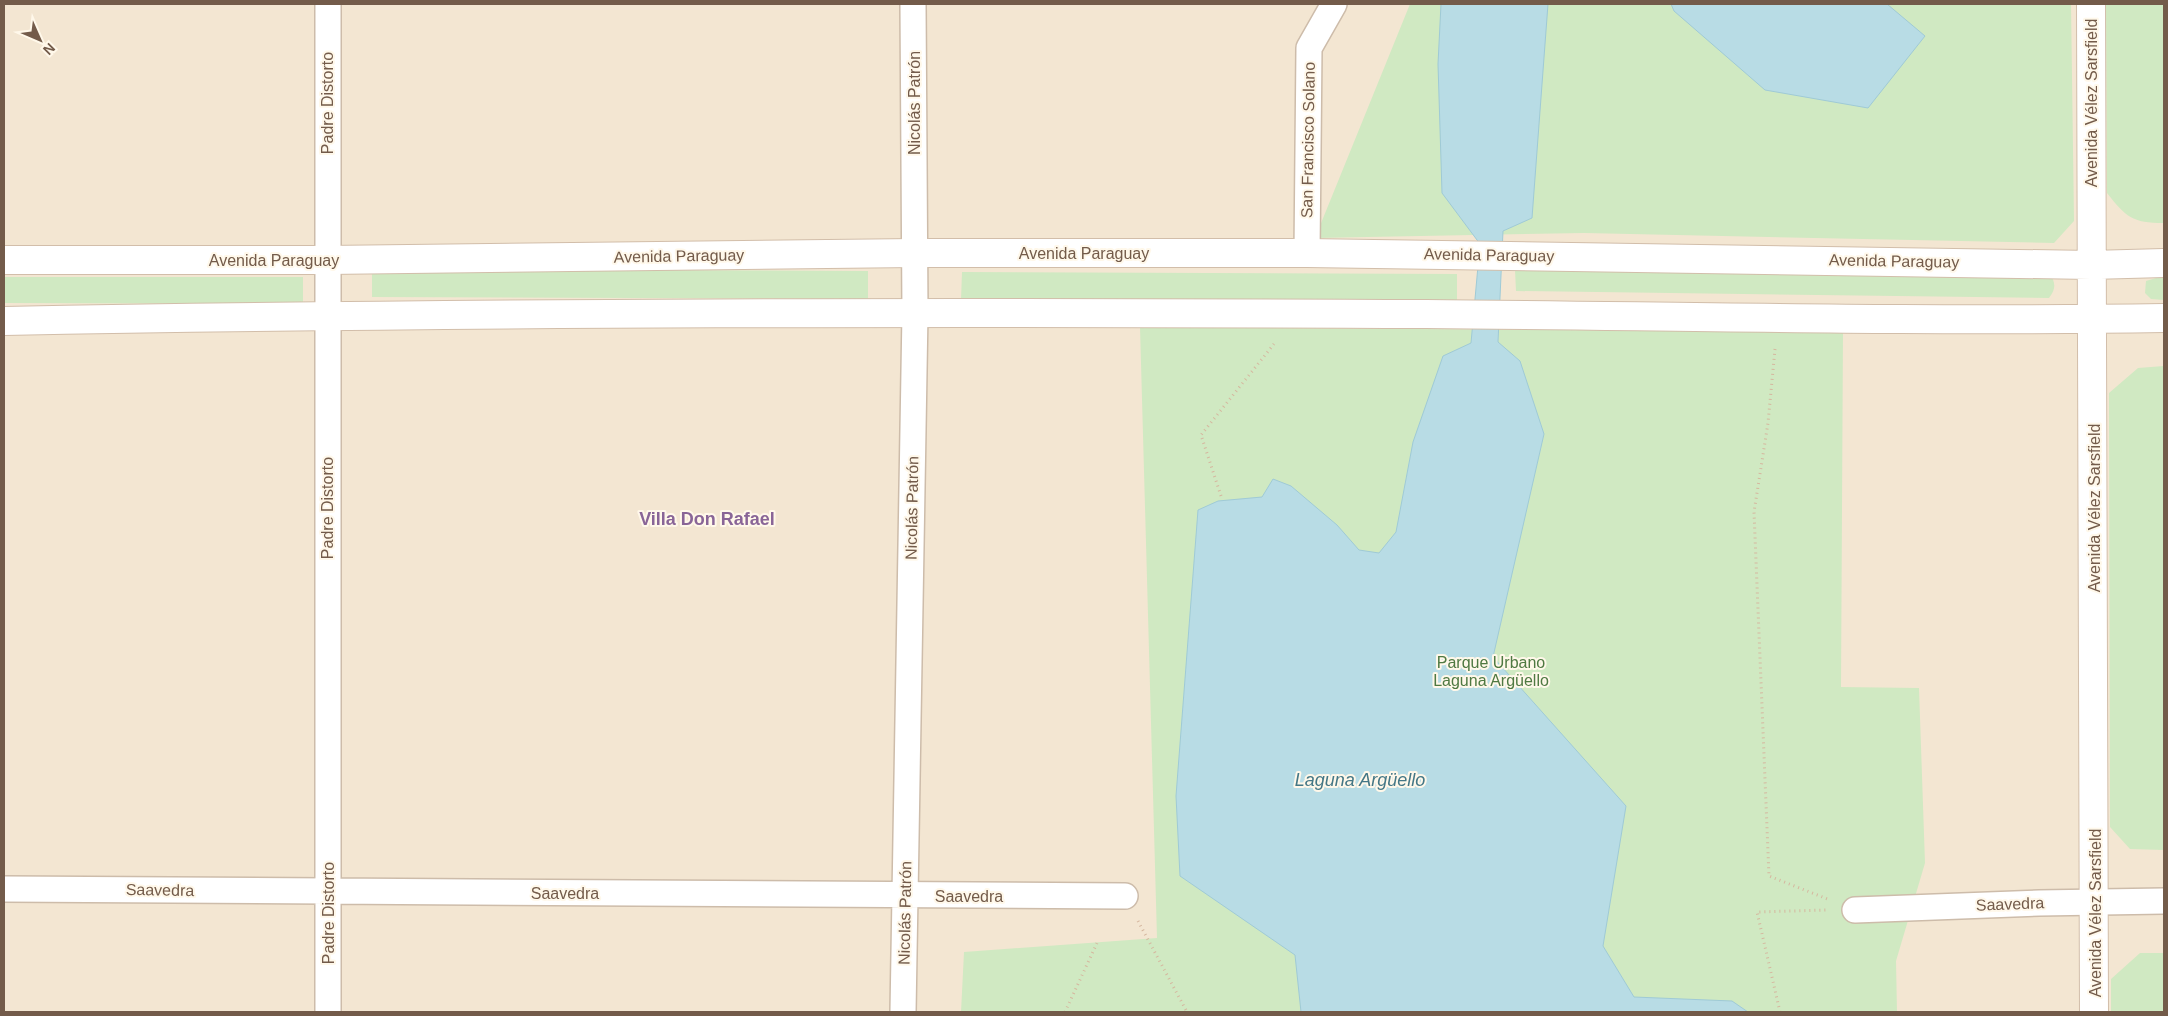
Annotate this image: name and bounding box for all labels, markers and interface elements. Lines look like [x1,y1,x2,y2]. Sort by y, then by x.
north arrow [15,15,65,65]
street label: Avenida Vélez Sarsfield [2083,19,2100,187]
text: N [40,40,58,58]
street label: Nicolás Patrón [906,51,923,155]
street label: Padre Distorto [319,52,336,154]
street label: San Francisco Solano [1298,61,1318,218]
street label: Avenida Paraguay [1019,245,1149,262]
street label: Avenida Paraguay [1424,245,1554,265]
street label: Avenida Paraguay [614,246,744,266]
street label: Avenida Paraguay [1829,251,1959,271]
street label: Avenida Paraguay [209,252,339,269]
street label: Avenida Vélez Sarsfield [2086,424,2103,592]
street label: Nicolás Patrón [903,456,921,560]
street label: Padre Distorto [319,457,336,559]
district label: Villa Don Rafael [639,509,775,529]
park label: Parque Urbano Laguna Argüello [1433,654,1549,689]
water label: Laguna Argüello [1295,770,1425,790]
street label: Avenida Vélez Sarsfield [2087,829,2104,997]
street label: Nicolás Patrón [896,861,914,965]
street label: Padre Distorto [320,862,337,964]
street label: Saavedra [126,881,194,899]
street label: Saavedra [531,885,599,902]
street label: Saavedra [935,888,1003,905]
street label: Saavedra [1975,894,2045,914]

